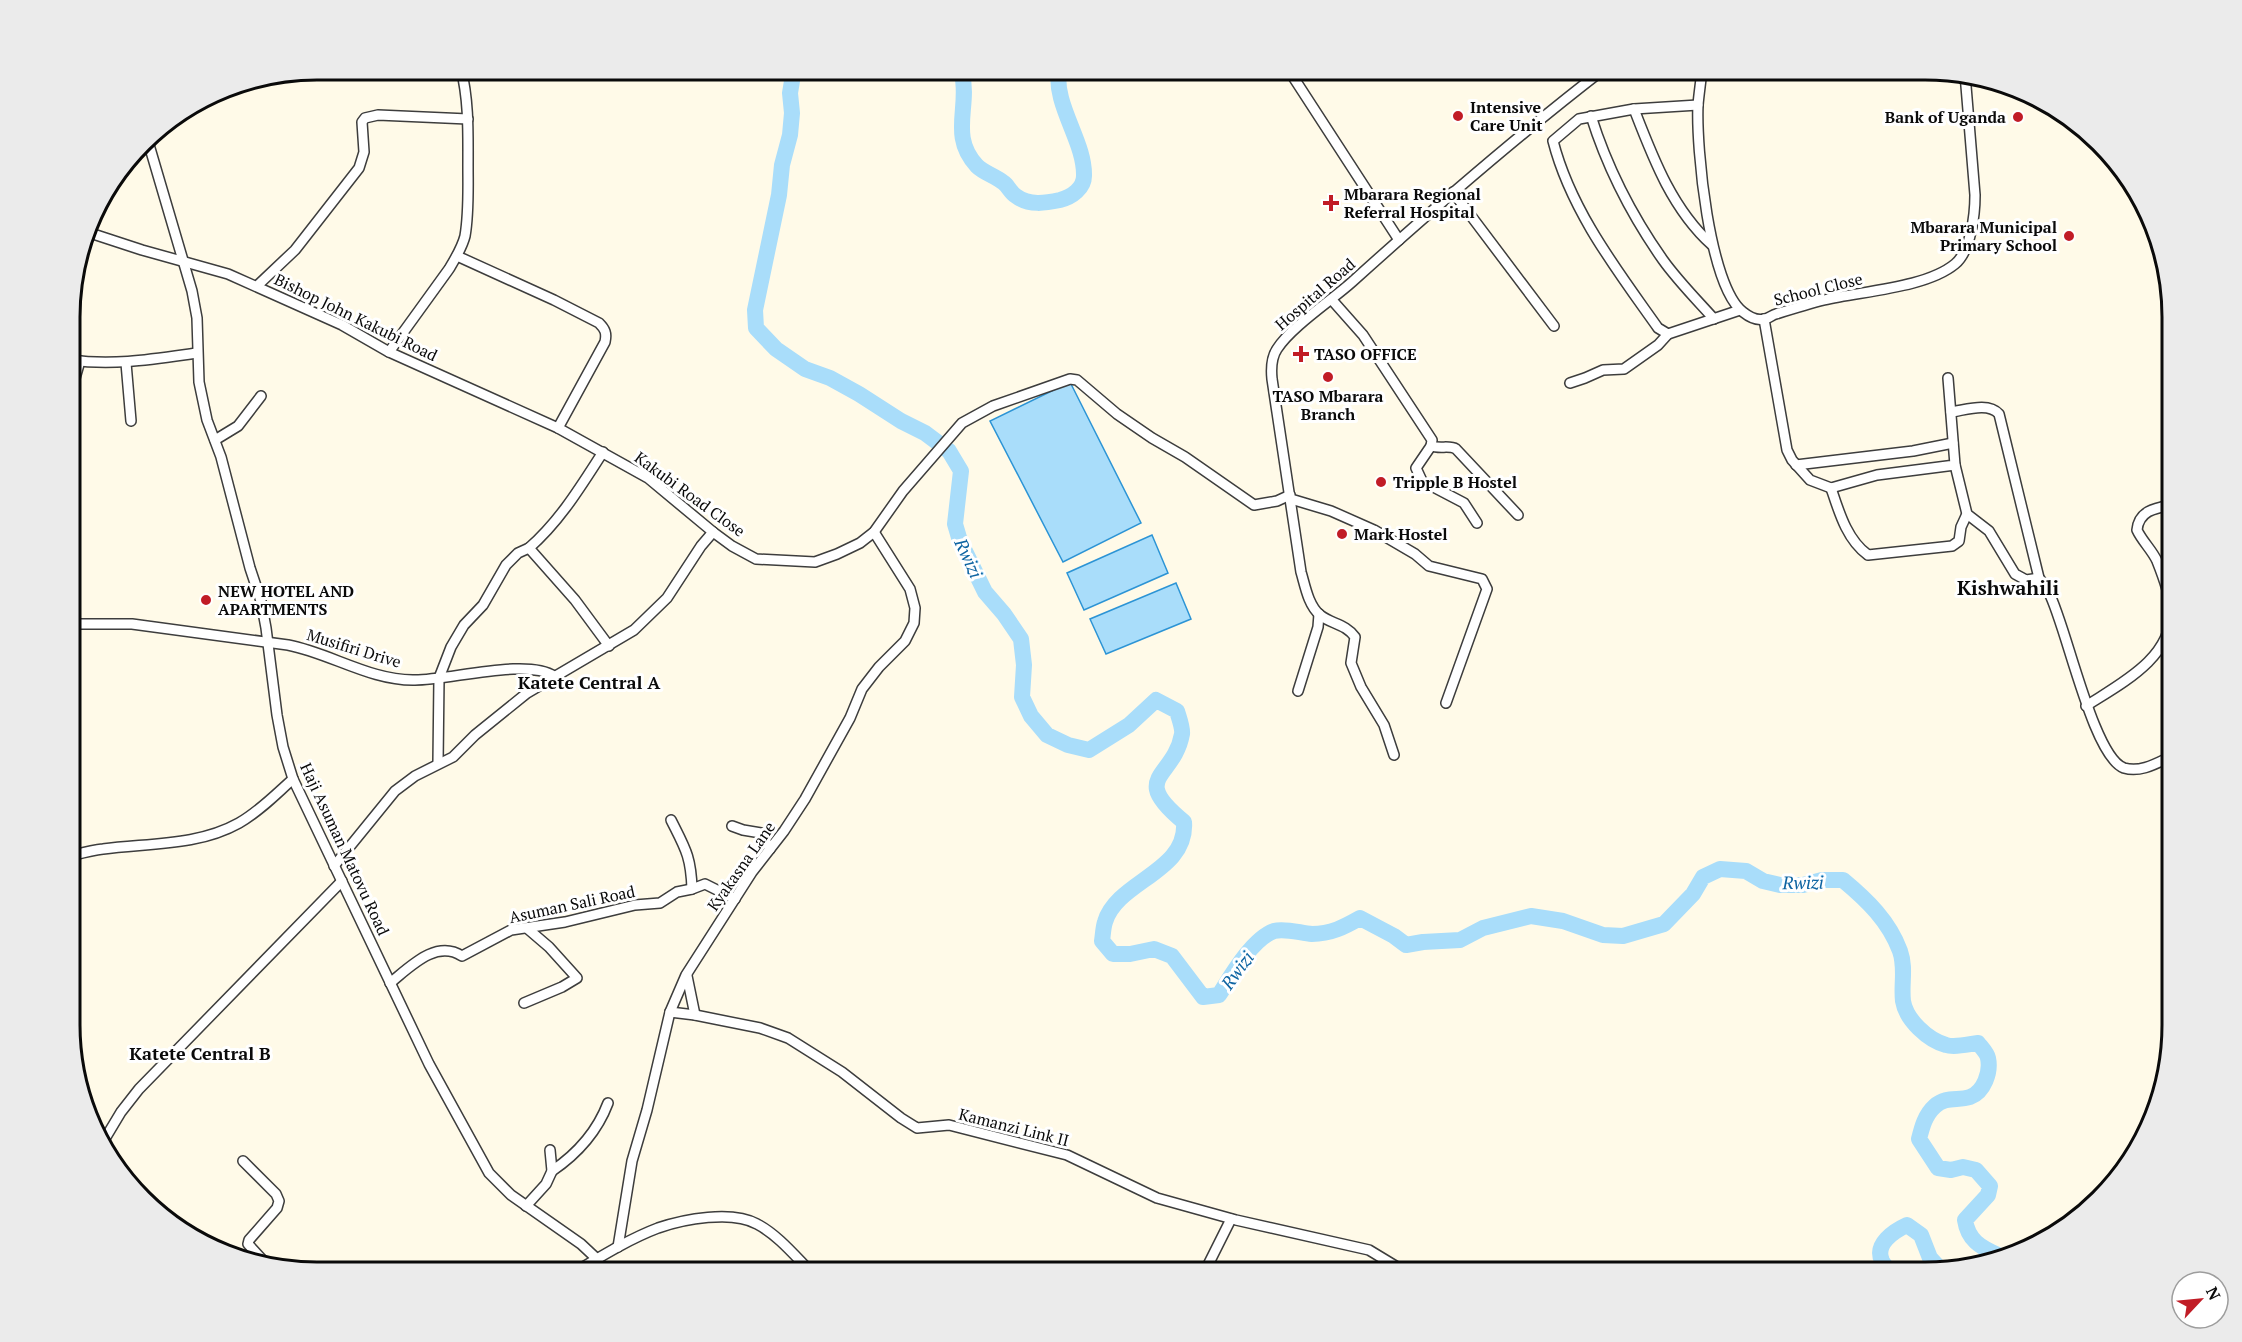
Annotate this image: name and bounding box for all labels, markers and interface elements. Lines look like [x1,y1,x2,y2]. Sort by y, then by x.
place label: Intensive Care Unit [1470,96,1543,136]
place label: Bank of Uganda [1885,106,2006,128]
marker: Intensive Care Unit [1451,109,1465,123]
marker: Bank of Uganda [2011,110,2025,124]
place label: Mbarara Regional Referral Hospital [1344,183,1481,223]
marker: Mbarara Regional Referral Hospital [1322,194,1340,212]
place label: Mbarara Municipal Primary School [1910,216,2057,256]
marker: Mbarara Municipal Primary School [2062,229,2076,243]
street label: Hospital Road [1270,253,1360,335]
street label: School Close [1771,267,1865,311]
street label: Bishop John Kakubi Road [271,268,441,366]
place label: TASO OFFICE [1314,343,1417,365]
marker: TASO OFFICE [1292,345,1310,363]
marker: TASO Mbarara Branch [1321,370,1335,384]
place label: TASO Mbarara Branch [1272,385,1384,425]
street label: Kakubi Road Close [630,446,750,542]
place label: Tripple B Hostel [1393,471,1517,493]
marker: Tripple B Hostel [1374,475,1388,489]
place label: Mark Hostel [1354,523,1448,545]
marker: Mark Hostel [1335,527,1349,541]
water label: Rwizi [949,533,989,582]
district label: Kishwahili [1957,574,2059,601]
place label: NEW HOTEL AND APARTMENTS [218,580,354,620]
marker: NEW HOTEL AND APARTMENTS [199,593,213,607]
street label: Musifiri Drive [304,623,404,673]
district label: Katete Central A [518,670,661,694]
street label: Haji Asuman Matovu Road [295,759,395,939]
street label: Kyakasna Lane [702,817,780,915]
water label: Rwizi [1781,870,1824,894]
street label: Asuman Sali Road [507,880,637,928]
water label: Rwizi [1215,946,1259,995]
district label: Katete Central B [129,1041,271,1065]
street label: Kamanzi Link II [957,1103,1071,1151]
north arrow [2170,1270,2230,1330]
text: N [2201,1283,2226,1304]

